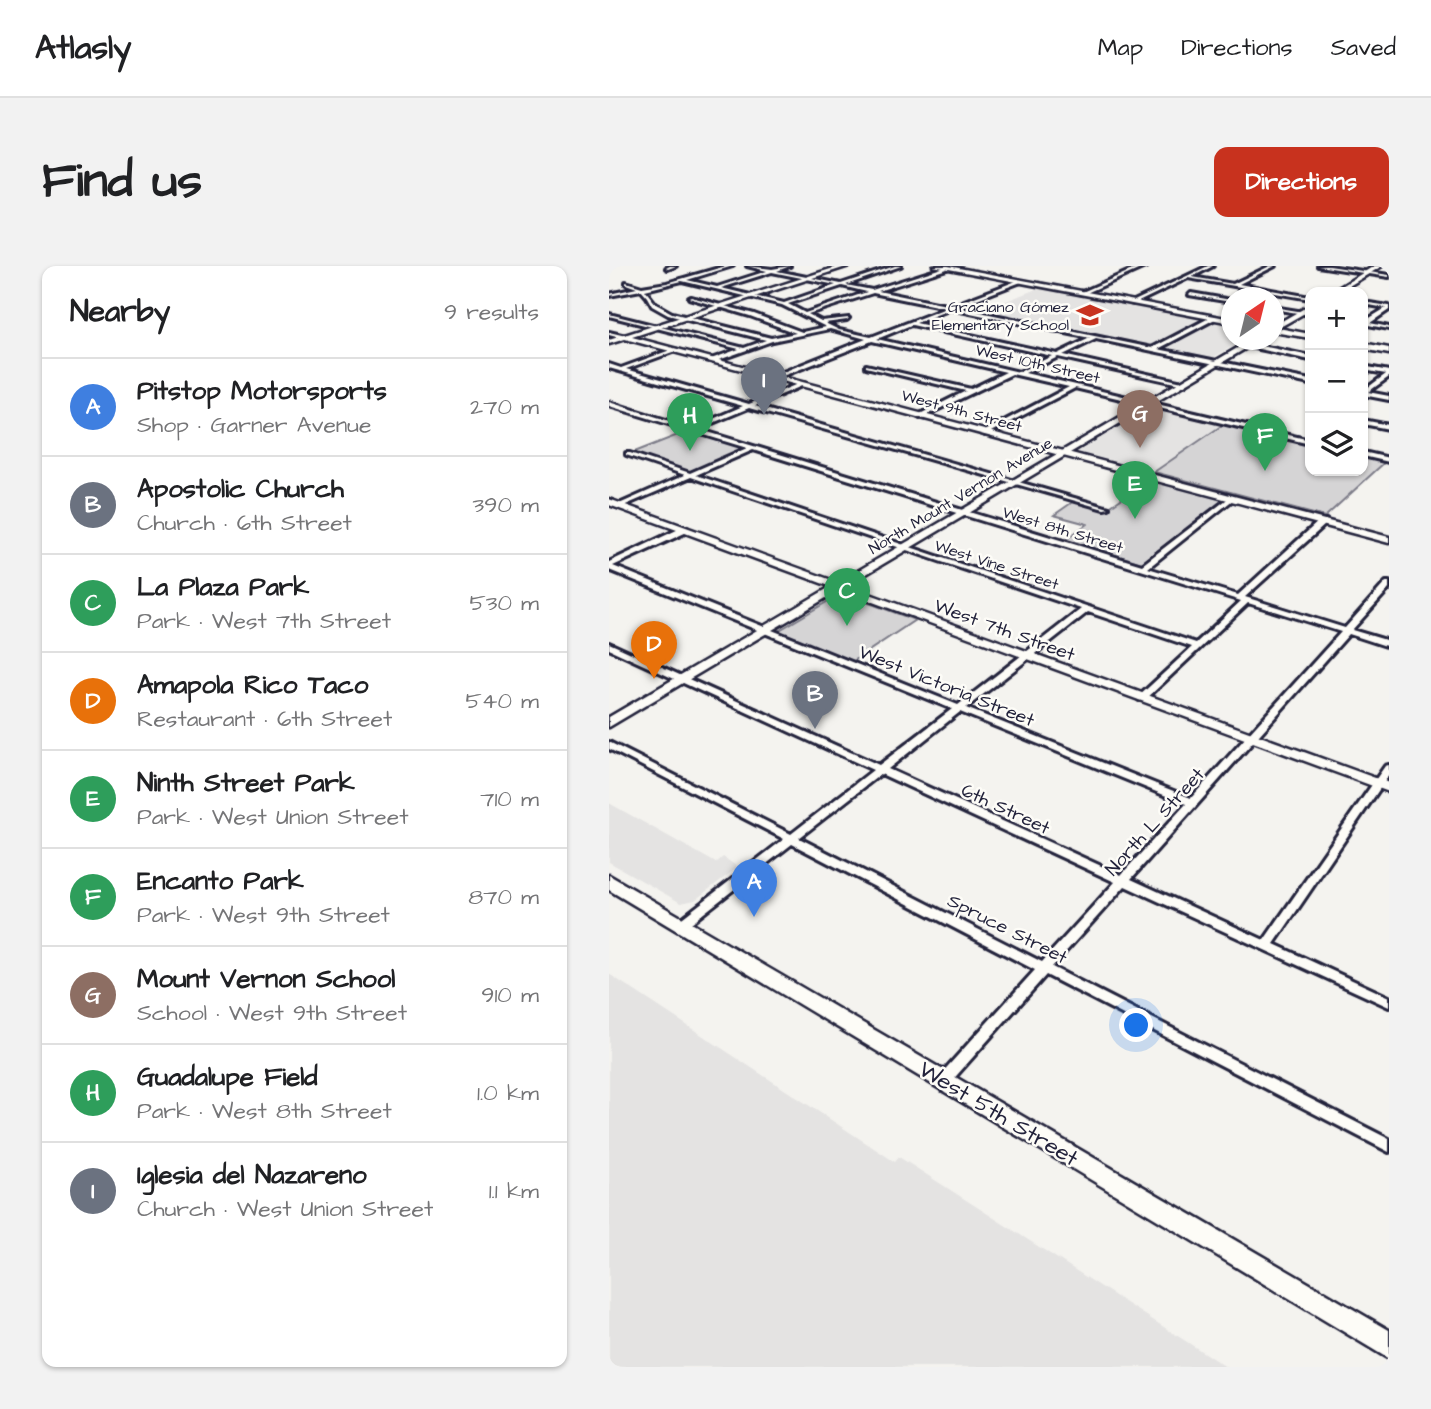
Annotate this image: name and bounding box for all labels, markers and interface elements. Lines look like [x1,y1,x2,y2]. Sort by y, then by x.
text: Atlasly [35,25,131,71]
text: Map [1098,31,1143,65]
text: Directions [1181,31,1293,65]
text: Saved [1331,31,1396,65]
button: Directions [1214,147,1389,217]
text: Find us [42,148,202,216]
north arrow [1221,287,1284,350]
map controls [1305,287,1368,476]
button: + [1305,287,1368,350]
text: Nearby [70,291,170,333]
text: 9 results [444,296,539,328]
place label: Graciano Gómez Elementary School [932,296,1069,337]
school or university icon: Graciano Gómez Elementary School [1075,300,1105,330]
street label: West 10th Street [973,339,1103,389]
button: − [1305,350,1368,413]
pin: I [741,357,787,415]
text: Pitstop Motorsports [137,373,387,409]
street label: West 9th Street [899,384,1025,438]
pin: G [1117,390,1163,448]
text: A [86,391,100,423]
text: 270 m [470,391,539,423]
pin: H [667,393,713,451]
text: Shop · Garner Avenue [137,409,371,441]
pin: F [1242,413,1288,471]
button: layers [1305,413,1368,476]
street label: North Mount Vernon Avenue [865,432,1057,560]
pin: E [1112,461,1158,519]
text: Apostolic Church [137,471,344,507]
text: B [85,489,101,521]
text: 390 m [473,489,539,521]
street label: West 8th Street [1000,501,1126,559]
text: Church · 6th Street [137,507,352,539]
street label: West Vine Street [932,534,1062,596]
pin: C [824,568,870,626]
text: La Plaza Park [137,569,309,605]
text: C [85,587,101,619]
text: 530 m [469,587,539,619]
street label: West 7th Street [930,592,1079,669]
text: Park · West 7th Street [137,605,391,637]
pin: D [631,621,677,679]
street label: West Victoria Street [855,639,1039,734]
text: Amapola Rico Taco [137,667,368,703]
pin: B [792,671,838,729]
text: D [86,685,100,717]
text: 540 m [465,685,539,717]
text: Restaurant · 6th Street [137,703,392,735]
street label: North L Street [1099,762,1211,882]
text: Ninth Street Park [137,765,355,801]
street label: 6th Street [957,777,1055,842]
text: E [86,783,100,815]
text: 710 m [480,783,539,815]
text: Park · West Union Street [137,801,408,833]
pin: A [731,859,777,917]
text: Encanto Park [137,863,304,899]
text: F [85,881,101,913]
text: 870 m [468,881,539,913]
street label: Spruce Street [943,887,1072,971]
text: Park · West 9th Street [137,899,390,931]
text: Mount Vernon School [137,961,395,997]
text: G [85,979,101,1011]
text: 910 m [481,979,539,1011]
text: School · West 9th Street [137,997,407,1029]
your location [1119,1008,1153,1042]
street label: West 5th Street [913,1053,1085,1175]
text: Guadalupe Field [137,1059,318,1095]
text: H [86,1077,100,1109]
text: 1.0 km [477,1077,539,1109]
text: Park · West 8th Street [137,1095,392,1127]
text: Iglesia del Nazareno [137,1157,367,1193]
text: I [91,1175,95,1207]
text: 1.1 km [489,1175,539,1207]
text: Church · West Union Street [137,1193,433,1225]

